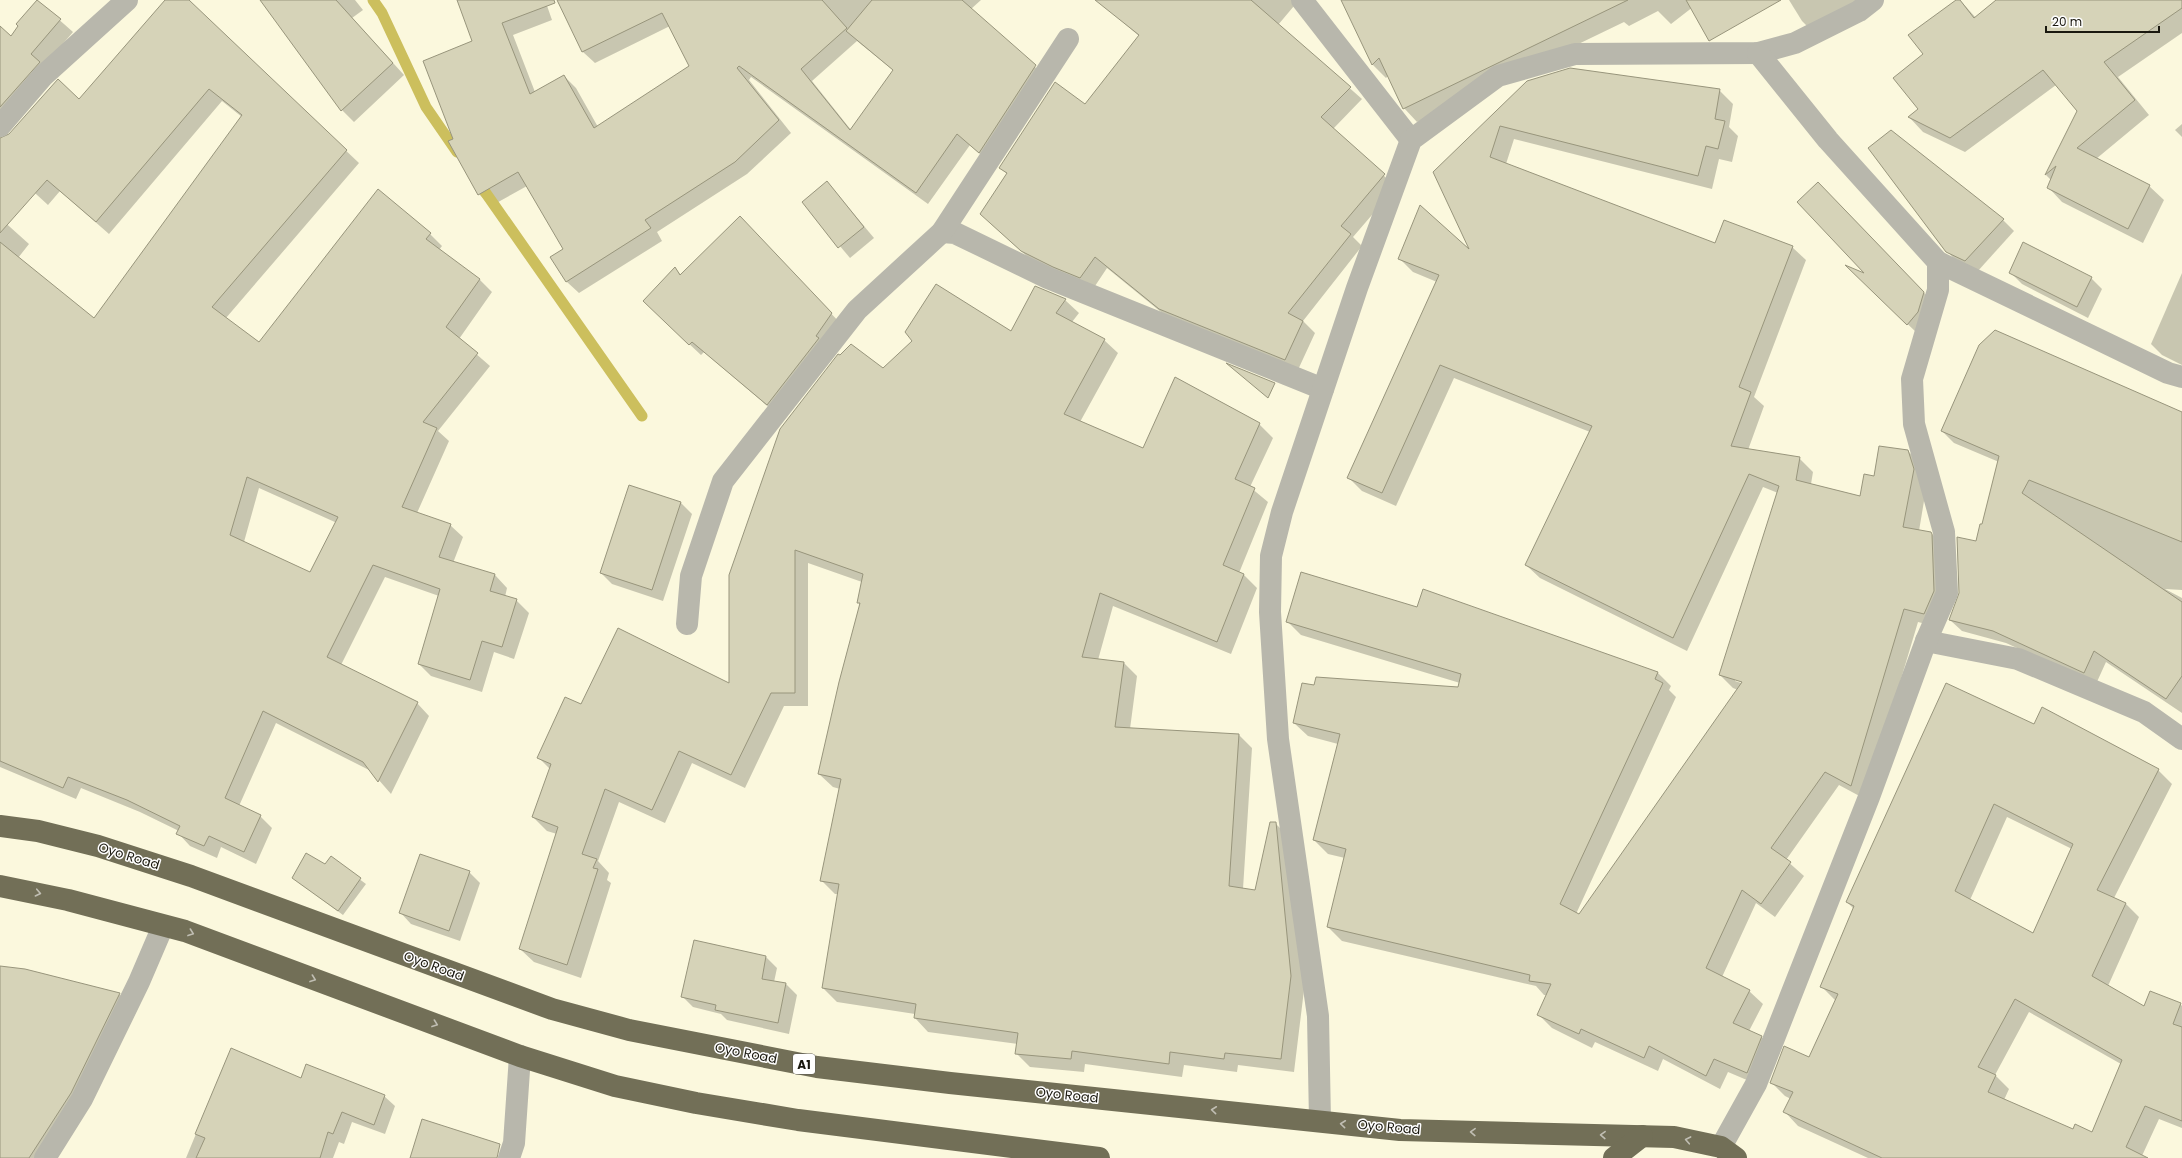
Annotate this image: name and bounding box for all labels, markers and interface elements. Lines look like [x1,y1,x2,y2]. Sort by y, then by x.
scale bar [2046,8,2159,34]
text: 20 m [2052,13,2082,30]
street label: Oyo Road [96,838,162,874]
one-way arrow [35,889,41,897]
one-way arrow [187,929,194,937]
street label: Oyo Road [401,946,467,986]
one-way arrow [309,974,316,982]
one-way arrow [431,1019,438,1027]
street label: Oyo Road [713,1038,779,1068]
road number: A1 [793,1054,815,1074]
street label: Oyo Road [1035,1082,1099,1108]
one-way arrow [1211,1106,1217,1115]
street label: Oyo Road [1357,1115,1421,1139]
one-way arrow [1340,1119,1346,1128]
one-way arrow [1470,1127,1476,1136]
one-way arrow [1600,1131,1606,1139]
one-way arrow [1685,1136,1691,1144]

